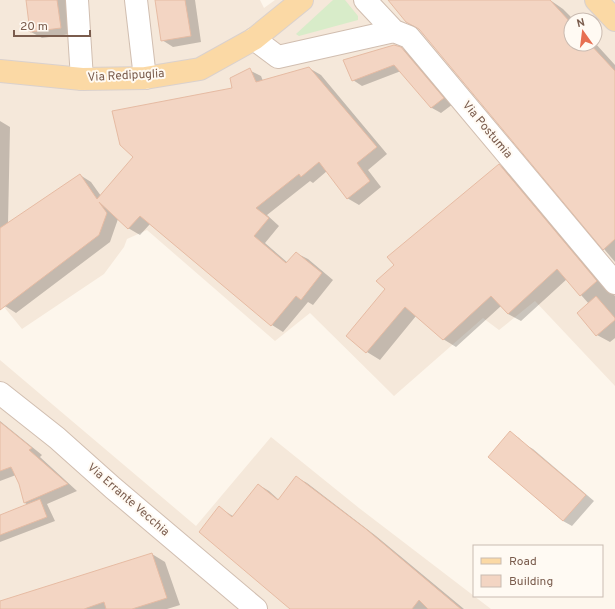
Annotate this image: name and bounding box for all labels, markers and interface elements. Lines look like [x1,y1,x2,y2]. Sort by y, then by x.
scale bar [14,12,90,38]
north arrow [563,12,603,52]
text: N [575,16,586,31]
text: 20 m [20,19,48,35]
street label: Via Redipuglia [87,66,165,86]
street label: Via Postumia [458,98,516,162]
street label: Via Errante Vecchia [84,460,172,540]
legend [473,545,603,597]
text: Road [509,554,537,570]
text: Building [509,574,553,590]

